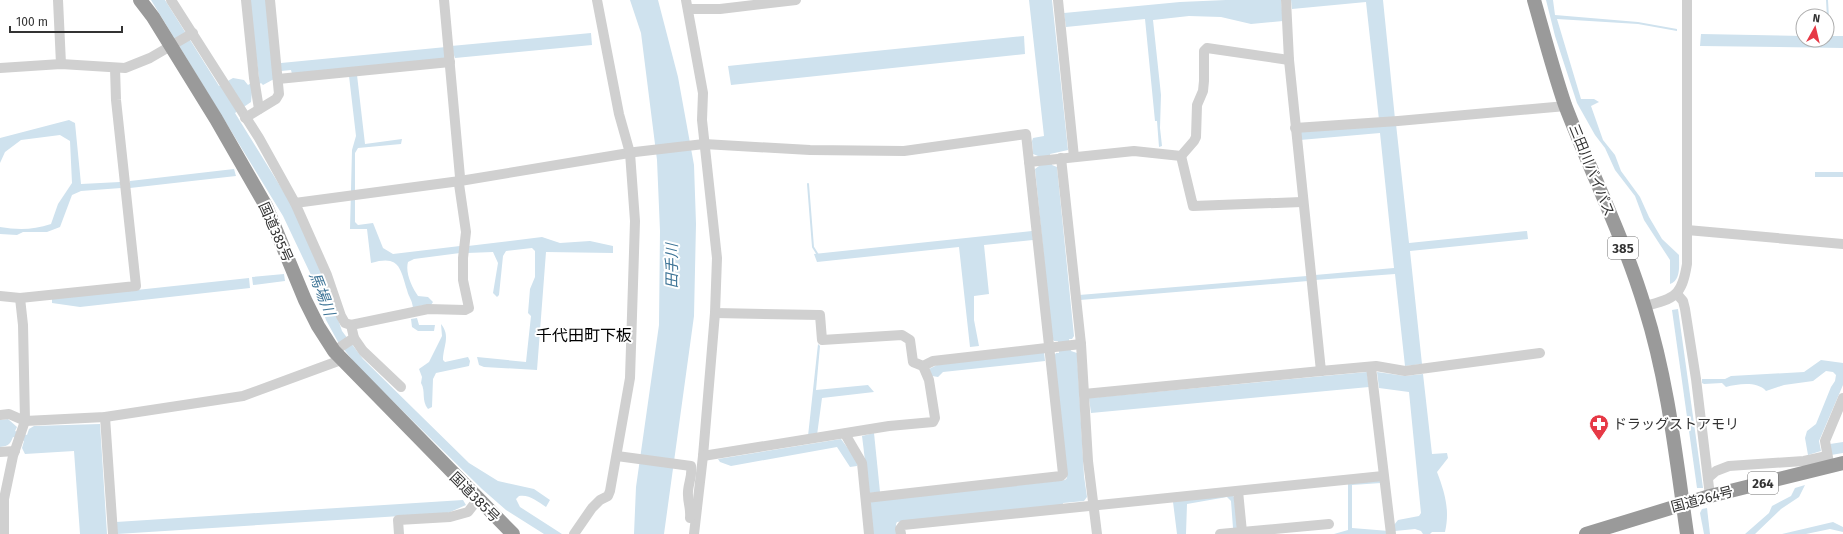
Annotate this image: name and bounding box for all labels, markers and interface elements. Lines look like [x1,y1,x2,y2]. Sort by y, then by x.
scale bar [10,8,122,34]
north arrow [1795,8,1835,48]
text: N [1812,12,1821,26]
text: 100 m [16,15,48,29]
street label: 三田川バイパス [1565,122,1618,219]
street label: 国道385号 [255,200,296,265]
road number: 385 [1608,237,1638,259]
water label: 田手川 [663,242,681,289]
water label: 馬場川 [306,270,339,320]
district label: 千代田町下板 [536,326,632,345]
pharmacy icon: ドラッグストアモリ [1588,413,1610,441]
place label: ドラッグストアモリ [1613,416,1739,433]
street label: 国道385号 [446,469,503,526]
road number: 264 [1748,472,1778,494]
street label: 国道264号 [1669,483,1735,516]

